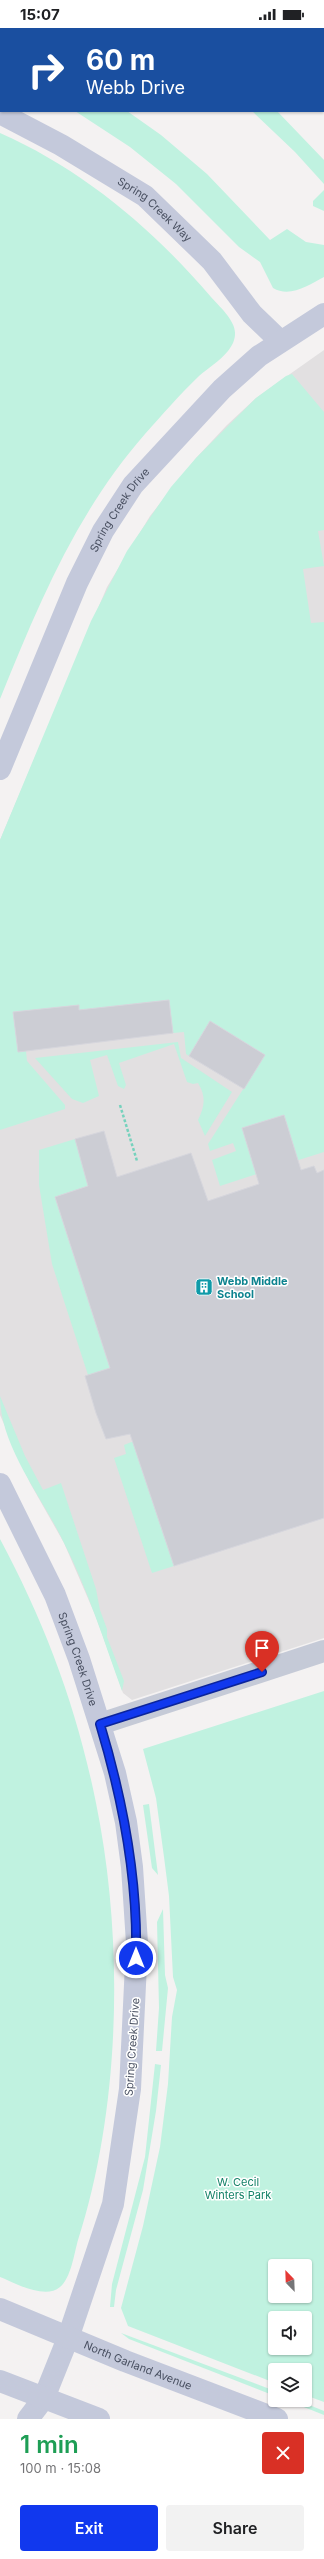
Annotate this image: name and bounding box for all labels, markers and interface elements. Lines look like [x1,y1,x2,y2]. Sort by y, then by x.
text: 15:07 [20,5,60,24]
text: 60 m [86,43,155,77]
icon: right [20,44,72,96]
text: Webb Drive [86,77,185,98]
street label: Spring Creek Way [115,174,195,245]
street label: Spring Creek Drive [87,465,152,554]
place label: Webb Middle School [217,1274,288,1301]
building icon: Webb Middle School [194,1277,214,1297]
street label: Spring Creek Drive [55,1610,100,1708]
pin [245,1631,279,1672]
icon: arrive [251,1637,273,1659]
position arrow [115,1937,157,1979]
street label: Spring Creek Drive [122,1997,142,2097]
park label: W. Cecil Winters Park [205,2175,271,2202]
north arrow [268,2259,312,2303]
map controls [268,2259,312,2407]
button: sound [268,2311,312,2355]
street label: North Garland Avenue [82,2338,194,2393]
button: layers [268,2363,312,2407]
text: 1 min [20,2430,79,2459]
button: close [262,2432,304,2474]
text: 100 m · 15:08 [20,2460,101,2476]
button: Exit [20,2505,158,2551]
button: Share [166,2505,304,2551]

